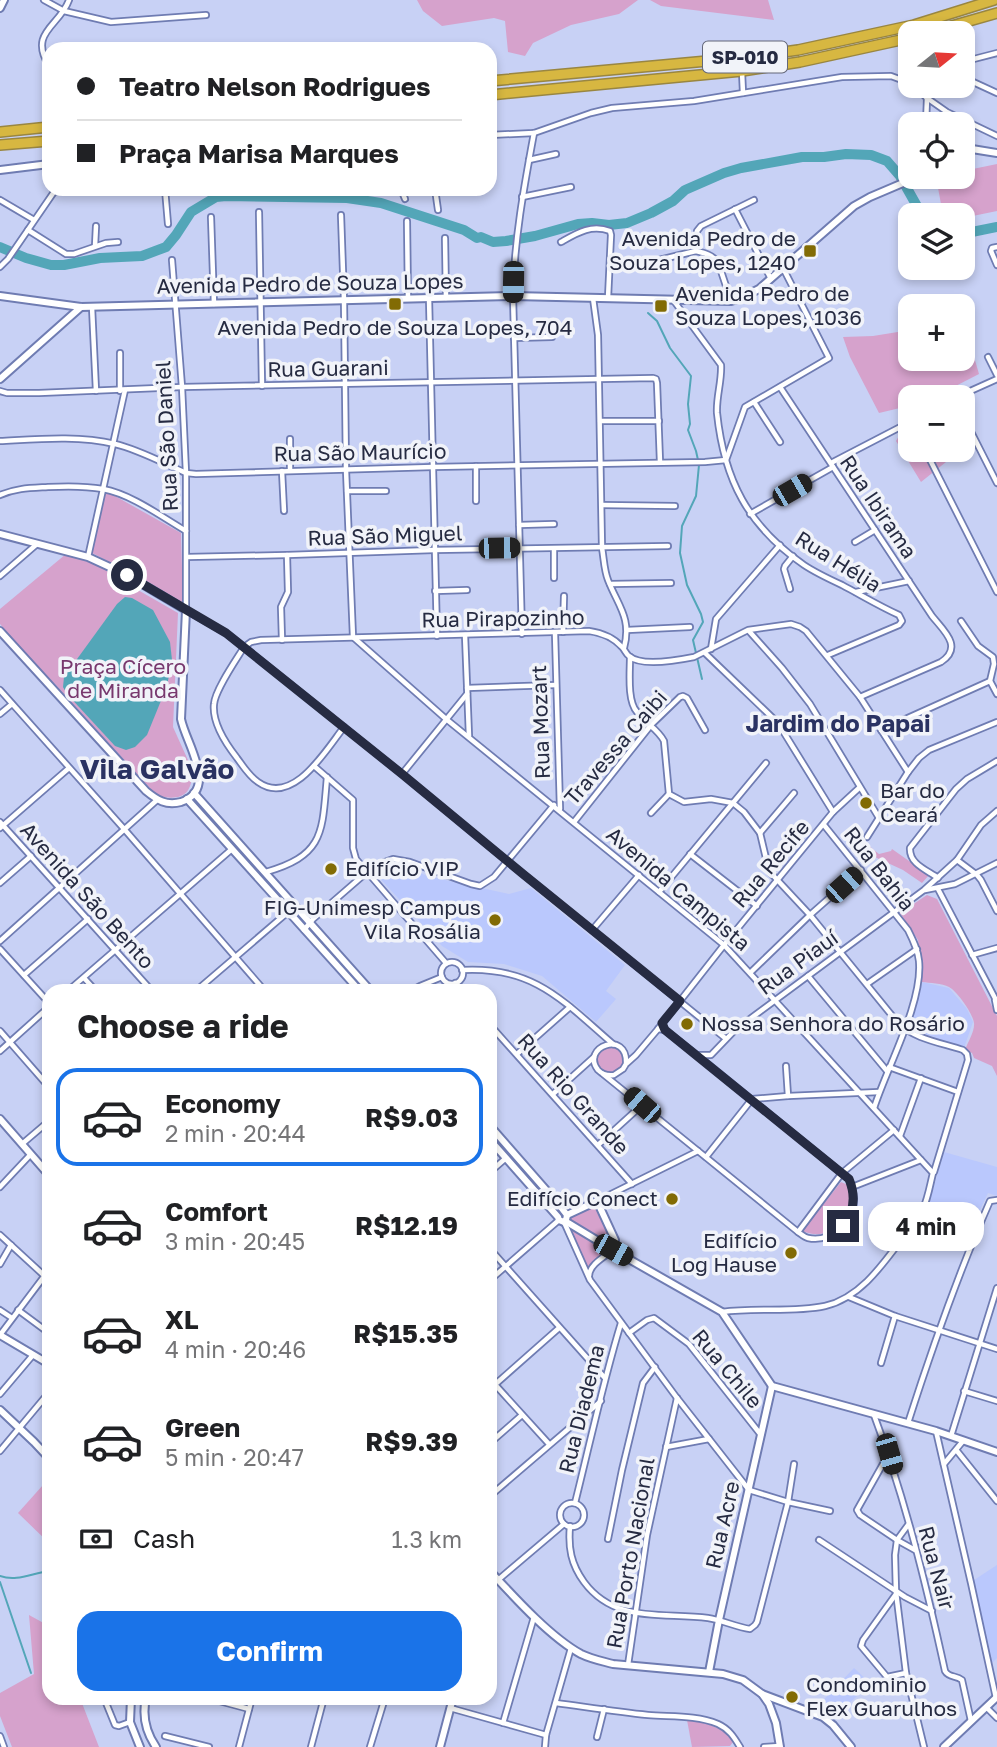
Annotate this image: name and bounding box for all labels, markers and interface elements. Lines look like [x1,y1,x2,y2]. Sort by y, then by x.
north arrow [898,21,975,98]
map controls [898,21,975,462]
road number: SP-010 [703,41,787,72]
text: Teatro Nelson Rodrigues [119,71,431,102]
button: locate [898,112,975,189]
text: Praça Marisa Marques [119,138,399,169]
button: layers [898,203,975,280]
place label: Avenida Pedro de Souza Lopes, 1240 [609,225,796,275]
marker: Avenida Pedro de Souza Lopes, 1240 [802,243,818,259]
car [503,261,524,303]
street label: Avenida Pedro de Souza Lopes [156,267,464,299]
place label: Avenida Pedro de Souza Lopes, 1036 [675,280,862,330]
button: + [898,294,975,371]
marker: Avenida Pedro de Souza Lopes, 704 [387,296,403,312]
marker: Avenida Pedro de Souza Lopes, 1036 [653,298,669,314]
place label: Avenida Pedro de Souza Lopes, 704 [217,314,573,340]
street label: Rua Guarani [267,354,389,382]
street label: Rua São Daniel [149,360,183,512]
button: − [898,385,975,462]
street label: Rua São Maurício [273,437,447,467]
street label: Rua Ibirama [835,450,923,563]
car [769,470,816,510]
street label: Rua São Miguel [307,519,463,551]
street label: Rua Hélia [791,525,886,598]
car [478,537,521,559]
route start [111,559,143,591]
street label: Rua Pirapozinho [421,604,585,632]
park label: Praça Cícero de Miranda [60,653,186,703]
street label: Rua Mozart [525,665,555,779]
street label: Travessa Caibi [558,685,672,810]
district label: Jardim do Papai [746,708,931,737]
district label: Vila Galvão [80,752,234,785]
place label: Bar do Ceará [880,777,945,827]
marker: Bar do Ceará [858,795,874,811]
street label: Rua Recife [726,814,814,913]
street label: Avenida São Bento [15,817,160,974]
street label: Avenida Campista [602,821,756,956]
street label: Rua Bahia [839,821,921,916]
place label: Edifício VIP [345,855,459,881]
marker: Edifício VIP [323,861,339,877]
car [822,863,867,907]
place label: FIG-Unimesp Campus Vila Rosália [264,894,481,944]
marker: FIG-Unimesp Campus Vila Rosália [487,912,503,928]
street label: Rua Piauí [752,923,844,1000]
text: Choose a ride [77,1007,289,1045]
place label: Nossa Senhora do Rosário [701,1010,965,1036]
marker: Nossa Senhora do Rosário [679,1016,695,1032]
street label: Rua Rio Grande [513,1027,635,1159]
car [620,1083,665,1127]
icon: car [81,1086,144,1149]
text: Economy [165,1088,281,1119]
text: R$9.03 [365,1102,458,1133]
text: 2 min · 20:44 [165,1119,306,1147]
place label: Edifício Conect [507,1185,658,1211]
marker: Edifício Conect [664,1191,680,1207]
icon: car [81,1194,144,1257]
text: Comfort [165,1196,268,1227]
callout: 4 min [868,1202,983,1250]
text: R$12.19 [355,1210,458,1241]
route end [827,1210,859,1242]
text: 4 min [896,1212,956,1240]
text: 3 min · 20:45 [165,1227,305,1255]
place label: Edifício Log Hause [671,1227,777,1277]
car [590,1231,637,1269]
marker: Edifício Log Hause [783,1245,799,1261]
icon: car [81,1302,144,1365]
text: XL [165,1304,199,1335]
text: R$15.35 [353,1318,458,1349]
street label: Rua Chile [687,1324,768,1413]
text: 4 min · 20:46 [165,1335,306,1363]
street label: Rua Diadema [553,1342,610,1476]
icon: car [81,1410,144,1473]
text: Green [165,1412,240,1443]
text: R$9.39 [365,1426,458,1457]
car [874,1431,905,1477]
text: 5 min · 20:47 [165,1443,304,1471]
street label: Rua Porto Nacional [600,1455,660,1650]
street label: Rua Acre [699,1478,745,1571]
icon: cash [77,1520,115,1558]
text: Cash [133,1523,195,1554]
street label: Rua Nair [913,1523,961,1612]
text: 1.3 km [391,1525,462,1553]
button: Confirm [77,1611,462,1691]
place label: Condominio Flex Guarulhos [806,1671,957,1721]
marker: Condominio Flex Guarulhos [784,1689,800,1705]

